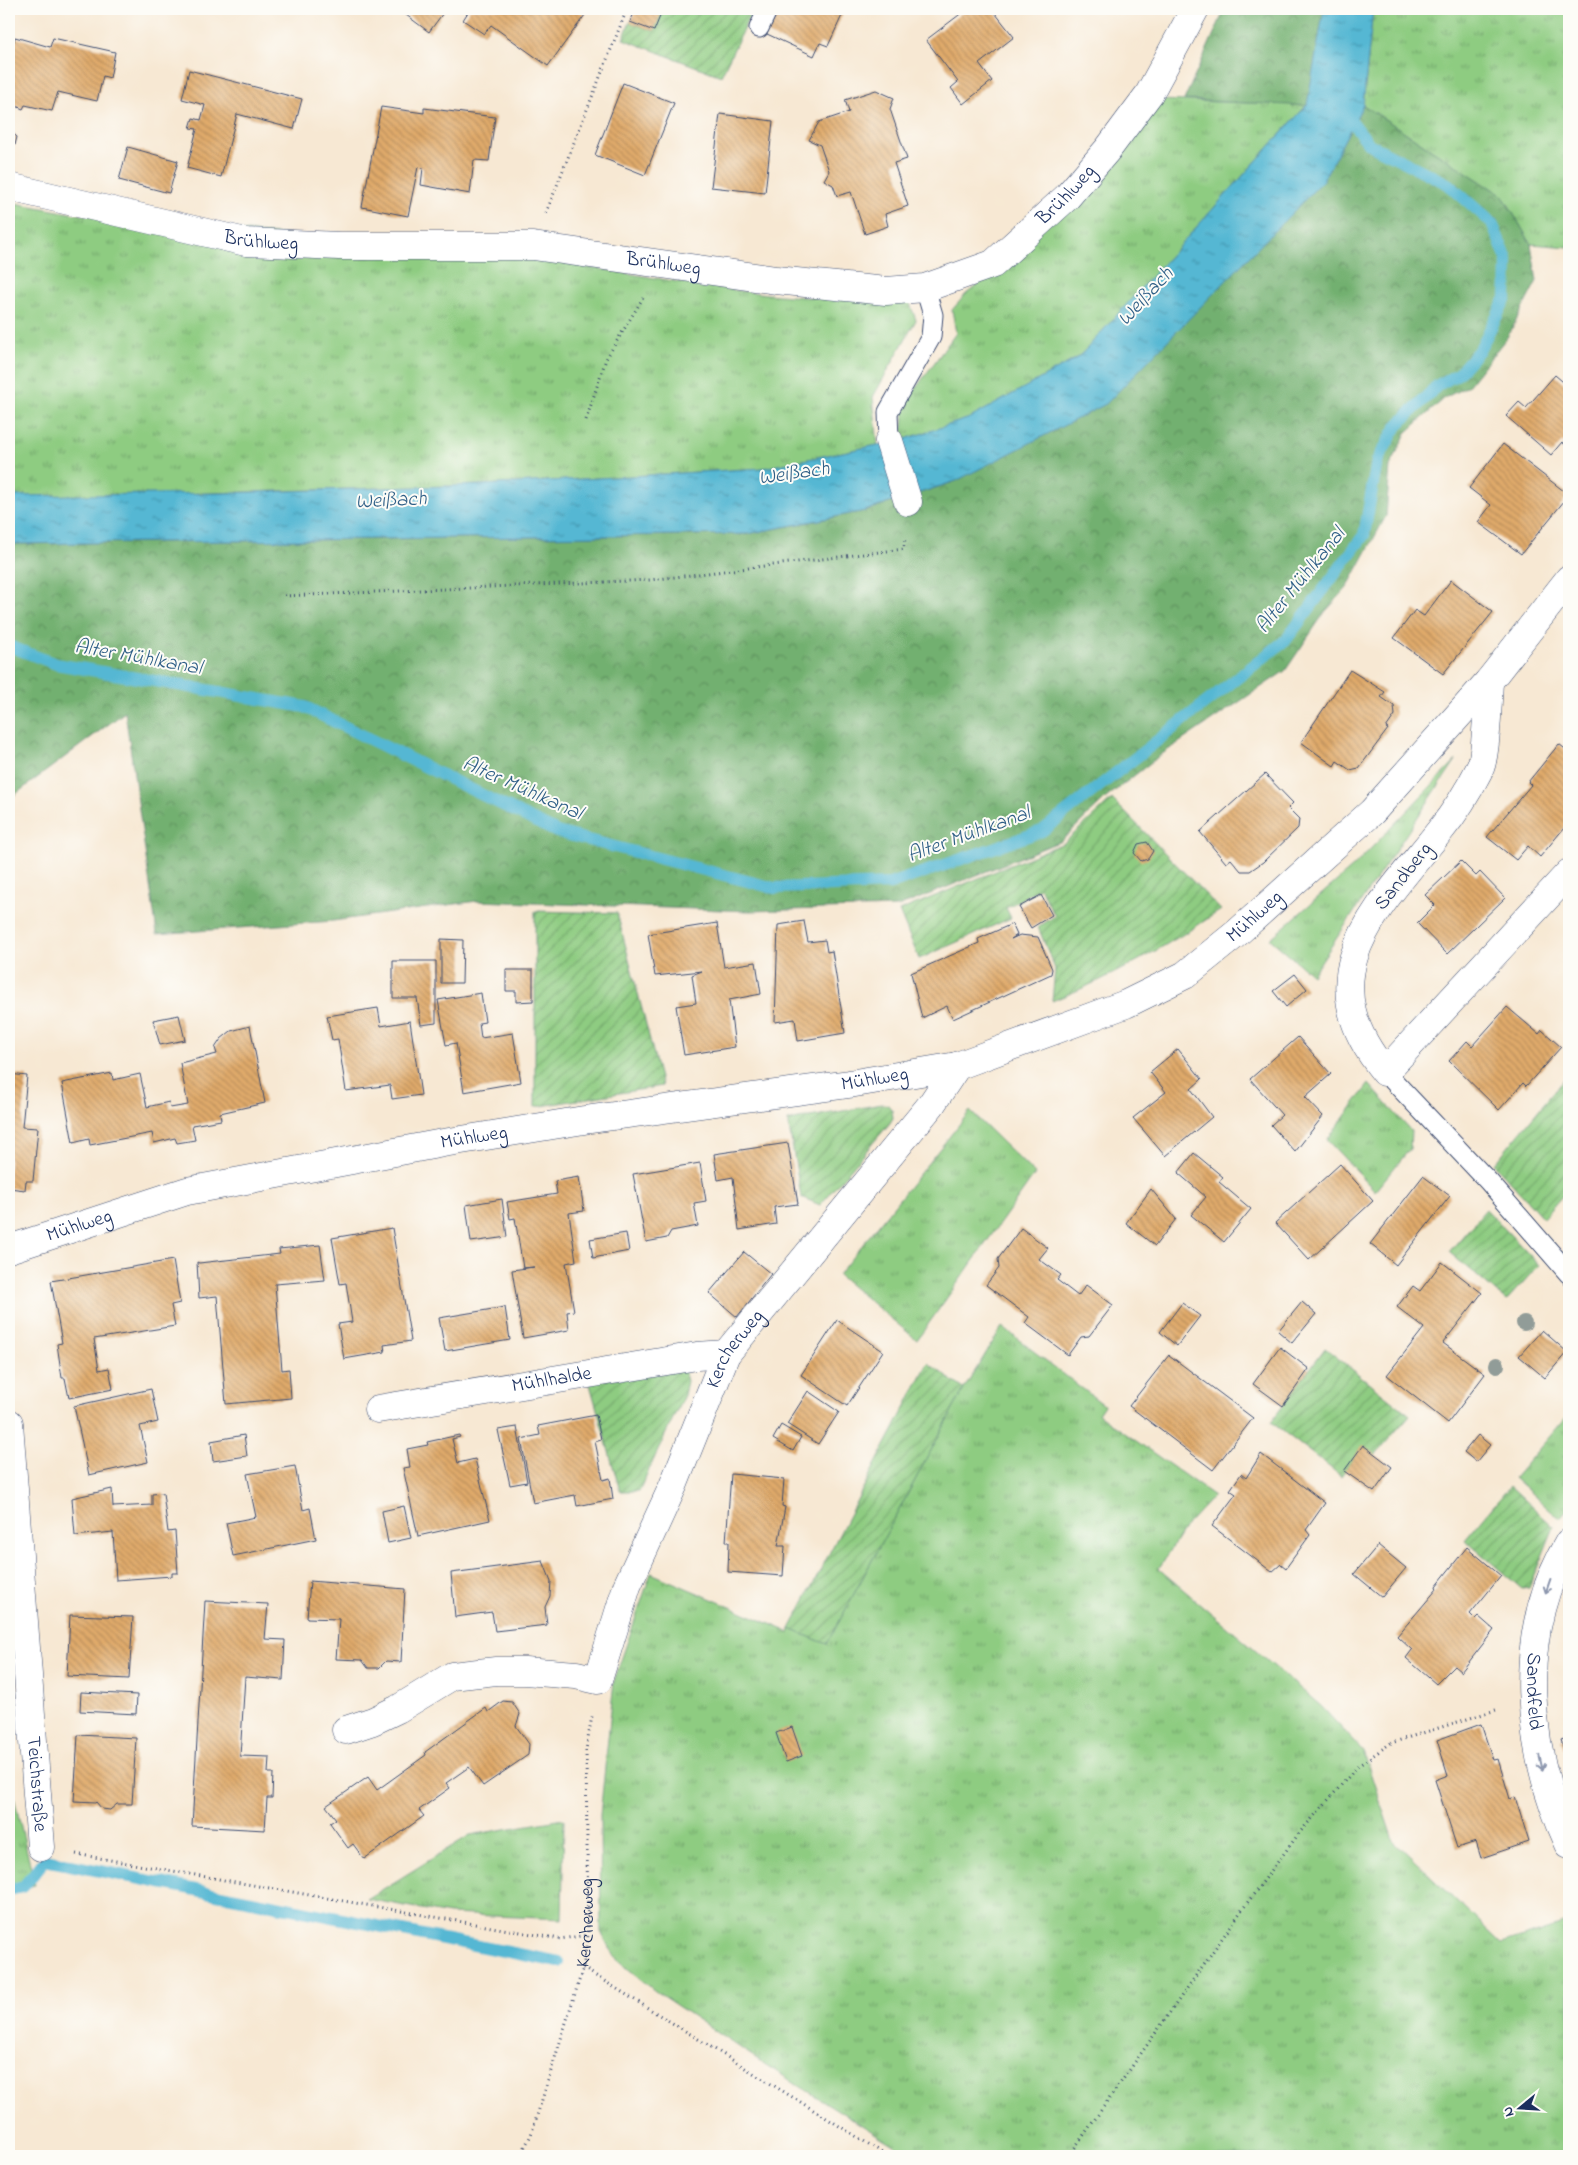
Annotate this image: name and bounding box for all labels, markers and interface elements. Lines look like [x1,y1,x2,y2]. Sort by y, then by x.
street label: Brühlweg [1029,159,1104,233]
street label: Brühlweg [220,222,299,260]
street label: Brühlweg [623,245,703,285]
water label: Weißach [1111,260,1182,333]
water label: Weißach [757,454,832,494]
water label: Weißach [355,484,428,518]
water label: Alter Mühlkanal [1249,520,1355,640]
water label: Alter Mühlkanal [72,632,206,684]
water label: Alter Mühlkanal [457,749,589,830]
water label: Alter Mühlkanal [903,798,1037,871]
street label: Sandberg [1368,837,1441,918]
street label: Mühlweg [1220,884,1290,950]
street label: Mühlweg [839,1060,911,1099]
street label: Mühlweg [438,1118,510,1158]
street label: Mühlweg [43,1202,116,1250]
street label: Kercherweg [699,1303,772,1393]
street label: Mühlhalde [510,1359,594,1401]
one-way arrow [1543,1578,1553,1594]
street label: Sandfeld [1518,1652,1550,1732]
street label: Teichstraße [18,1735,54,1833]
one-way arrow [1537,1755,1546,1771]
street label: Kercherweg [569,1878,603,1970]
north arrow [1496,2082,1546,2132]
text: N [1498,2104,1521,2119]

